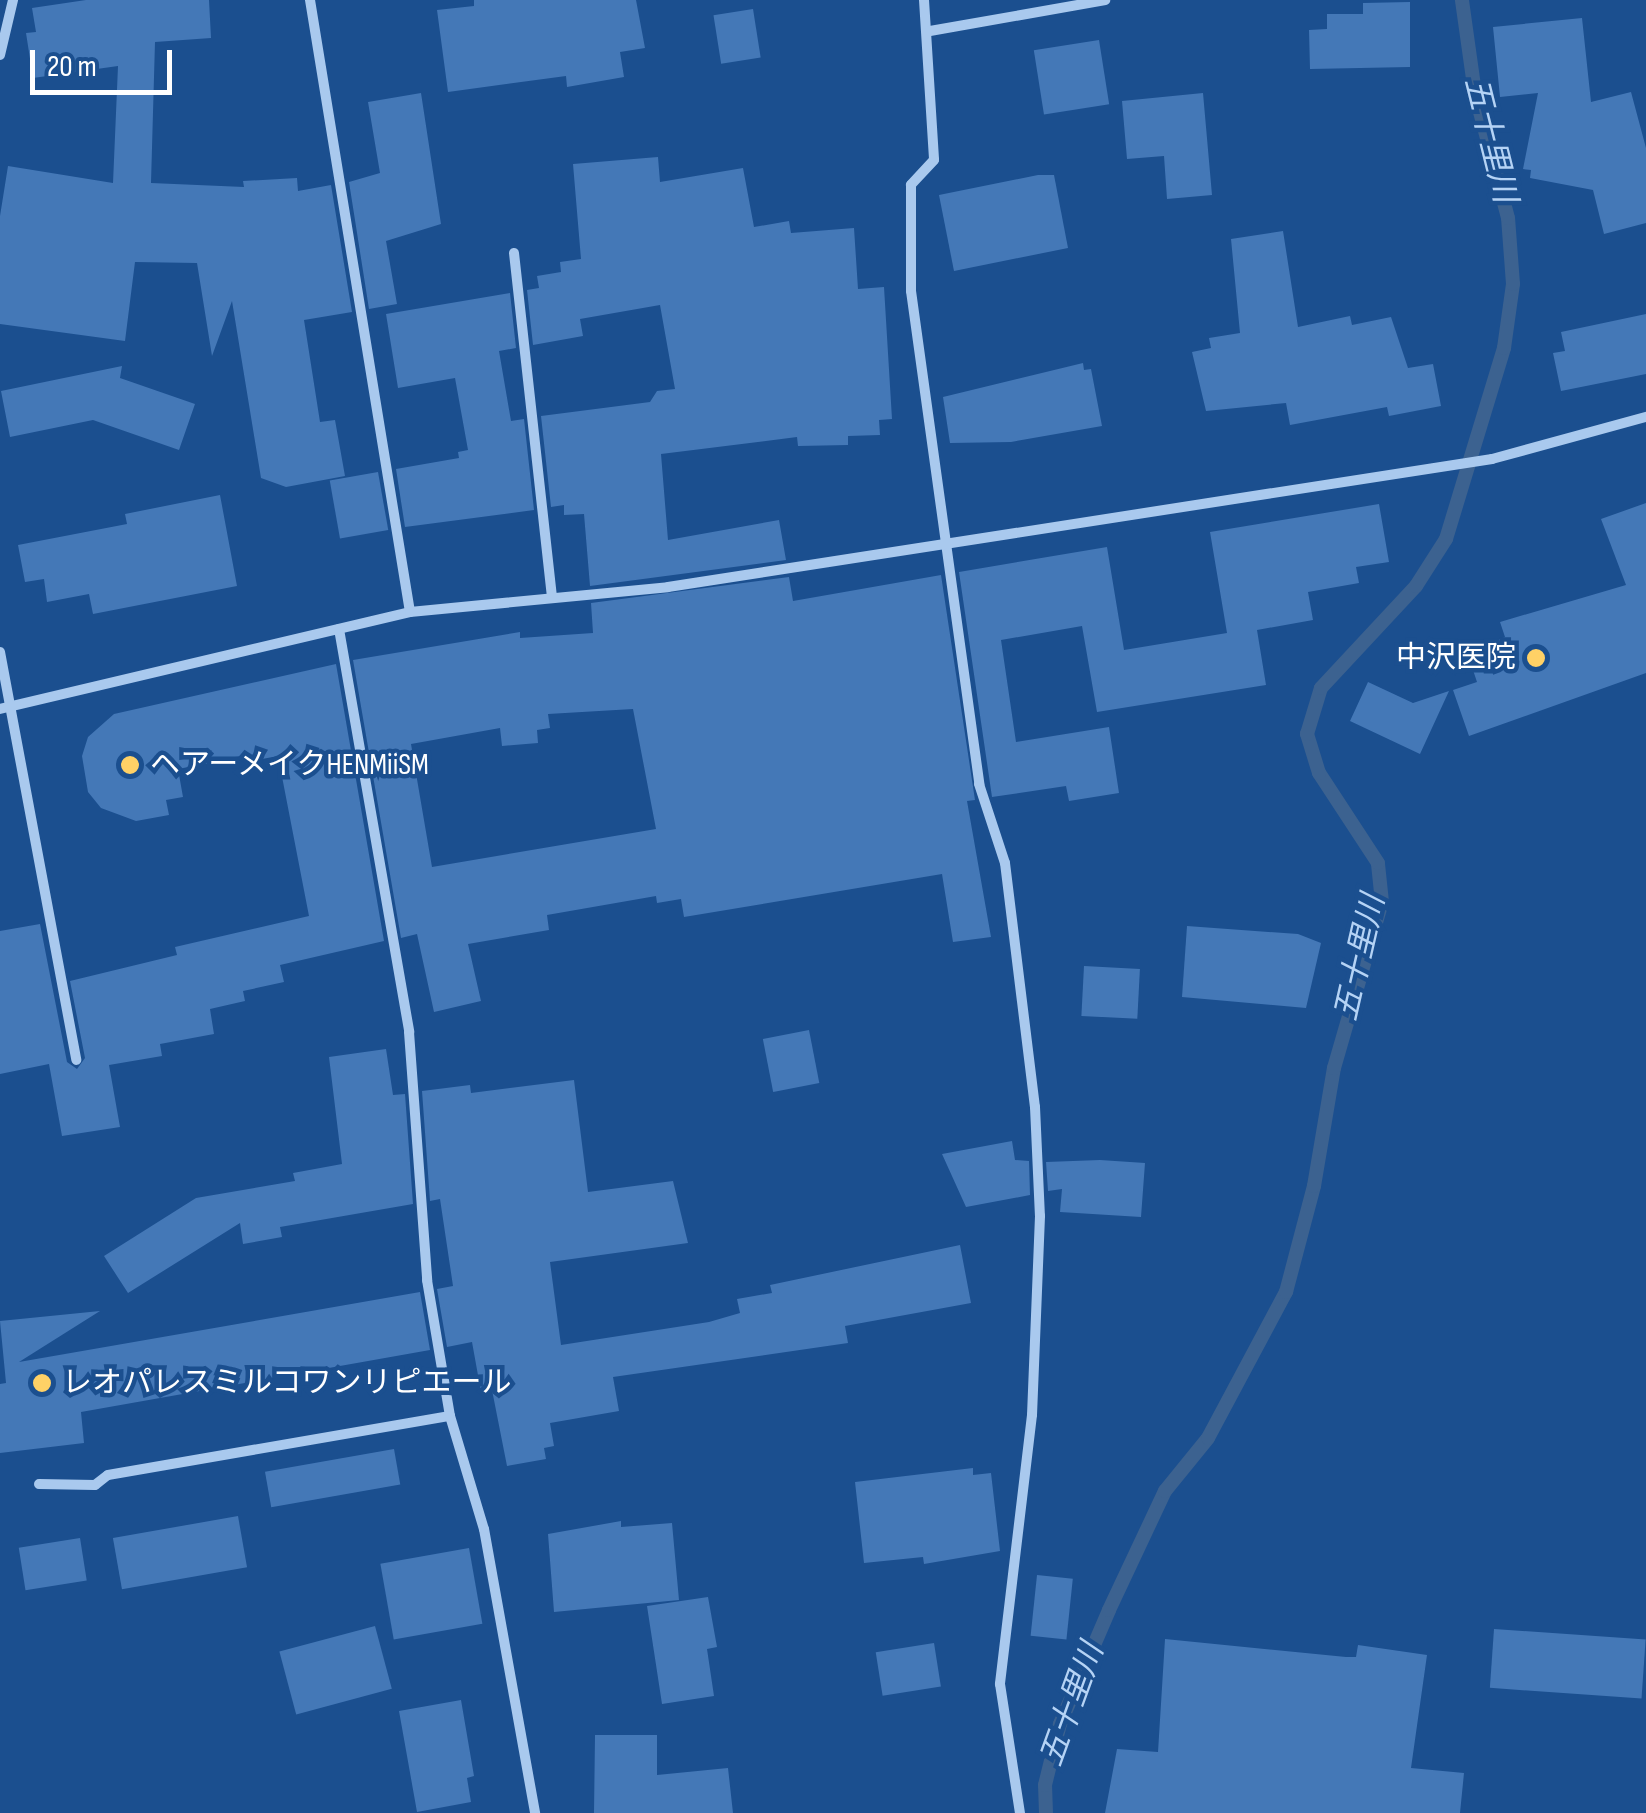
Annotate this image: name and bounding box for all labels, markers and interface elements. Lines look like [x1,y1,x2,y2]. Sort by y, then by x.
scale bar [35,30,178,92]
text: 20 m [47,49,97,85]
water label: 五十里川 [1455,73,1523,207]
place label: 中沢医院 [1396,640,1516,676]
marker: 中沢医院 [1525,647,1547,669]
place label: ヘアーメイクHENMiiSM [150,747,431,783]
marker: ヘアーメイクHENMiiSM [119,754,141,776]
water label: 五十里川 [1328,891,1394,1025]
place label: レオパレスミルコワンリピエール [62,1365,512,1401]
marker: レオパレスミルコワンリピエール [31,1372,53,1394]
water label: 五十里川 [1033,1638,1113,1772]

